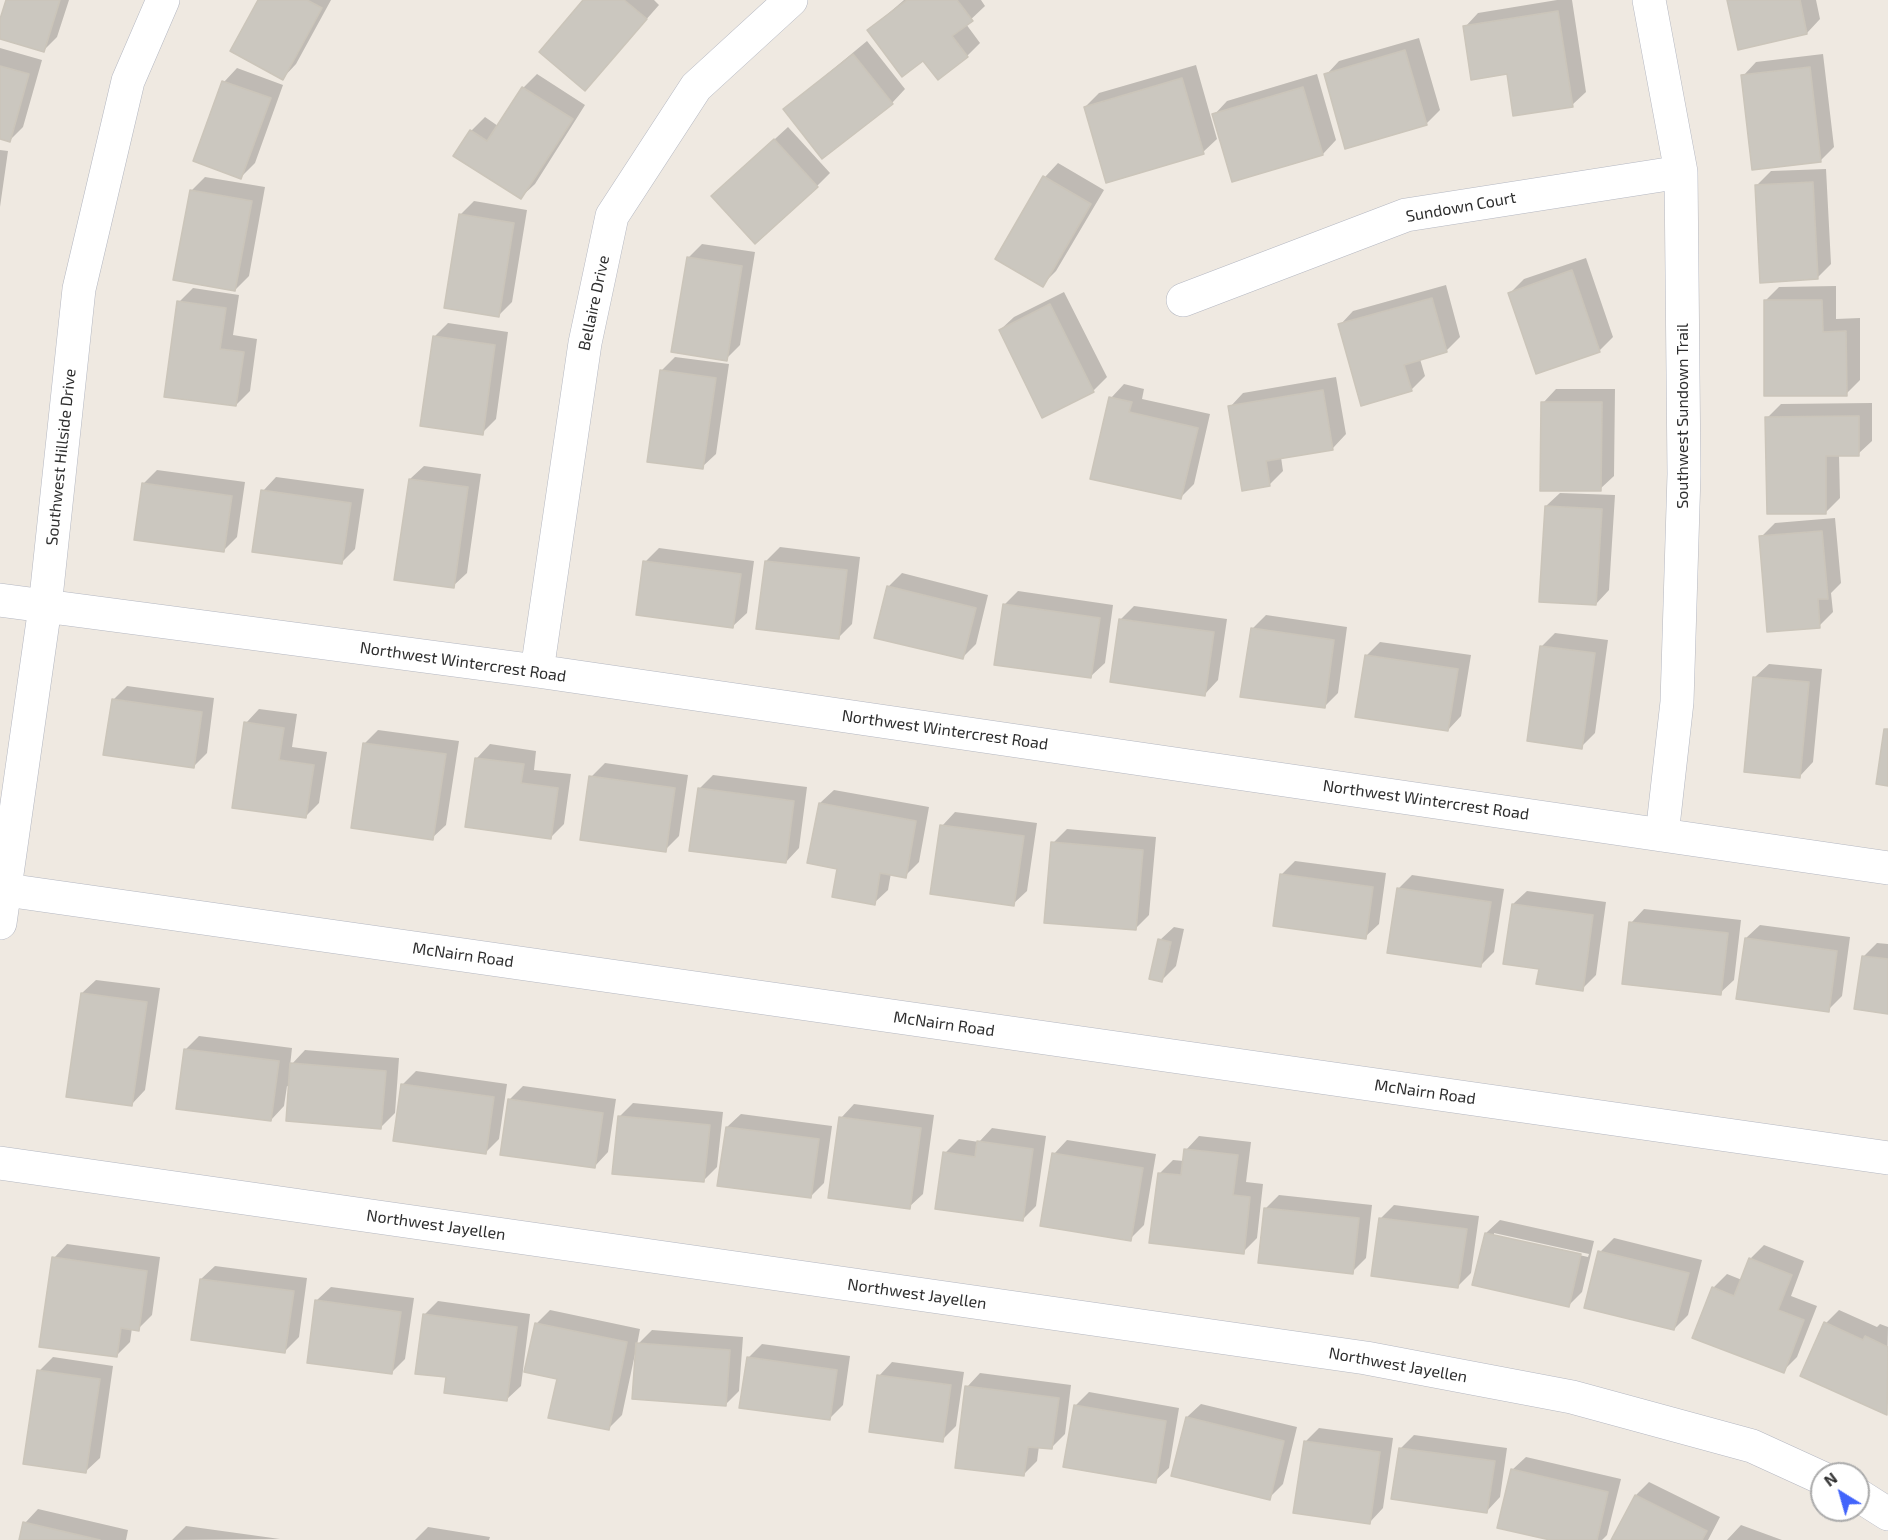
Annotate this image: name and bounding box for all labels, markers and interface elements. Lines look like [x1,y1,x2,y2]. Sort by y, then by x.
street label: Sundown Court [1404,188,1518,226]
street label: Bellaire Drive [575,254,613,352]
street label: Southwest Sundown Trail [1673,323,1693,509]
street label: Southwest Hillside Drive [42,368,80,546]
street label: Northwest Wintercrest Road [359,638,567,686]
street label: Northwest Wintercrest Road [841,706,1049,754]
street label: Northwest Wintercrest Road [1322,776,1530,824]
street label: McNairn Road [411,938,515,972]
street label: McNairn Road [892,1007,996,1041]
street label: McNairn Road [1373,1075,1477,1109]
street label: Northwest Jayellen [365,1206,507,1244]
street label: Northwest Jayellen [846,1275,988,1313]
street label: Northwest Jayellen [1327,1343,1469,1387]
north arrow [1810,1462,1870,1522]
text: N [1820,1468,1840,1490]

